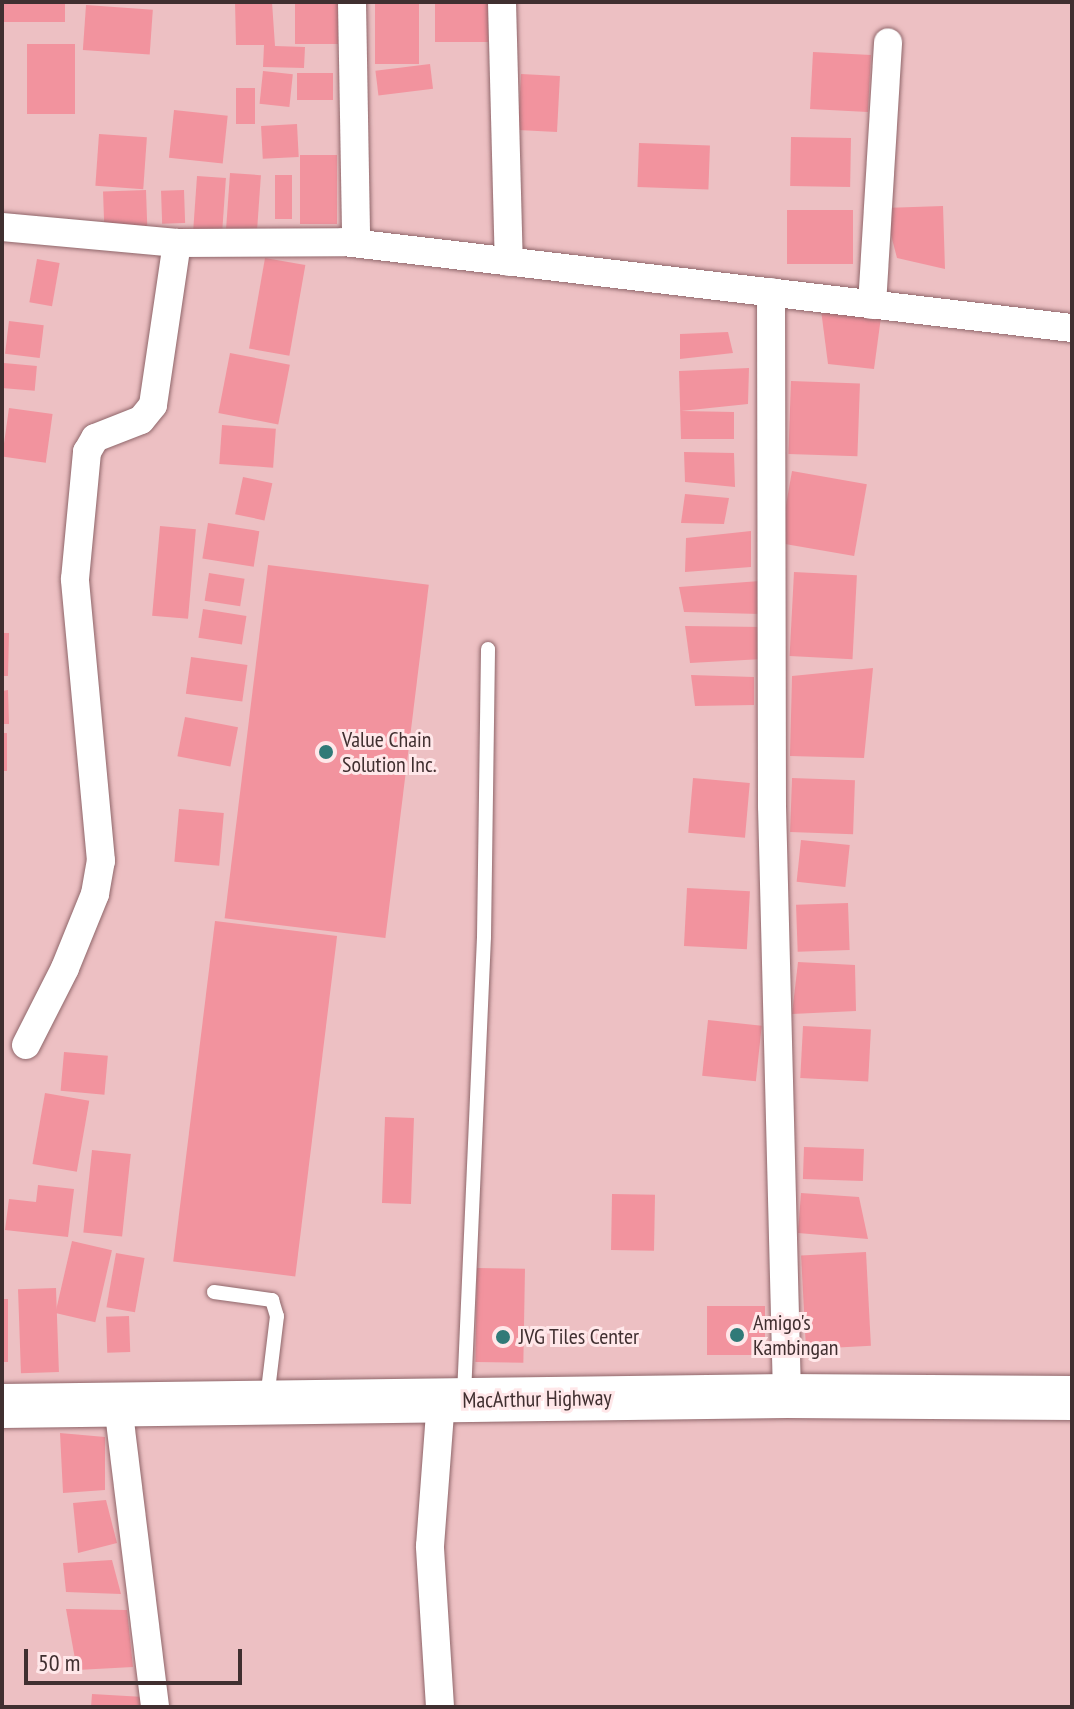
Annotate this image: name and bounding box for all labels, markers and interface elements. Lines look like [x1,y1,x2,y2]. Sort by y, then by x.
place label: Value Chain Solution Inc. [342,726,437,778]
marker: Value Chain Solution Inc. [317,743,335,761]
place label: Amigo's Kambingan [753,1309,838,1360]
place label: JVG Tiles Center [519,1324,640,1350]
marker: Amigo's Kambingan [728,1326,746,1344]
marker: JVG Tiles Center [494,1328,512,1346]
street label: MacArthur Highway [462,1384,612,1414]
scale bar [28,1633,246,1683]
text: 50 m [38,1647,80,1678]

